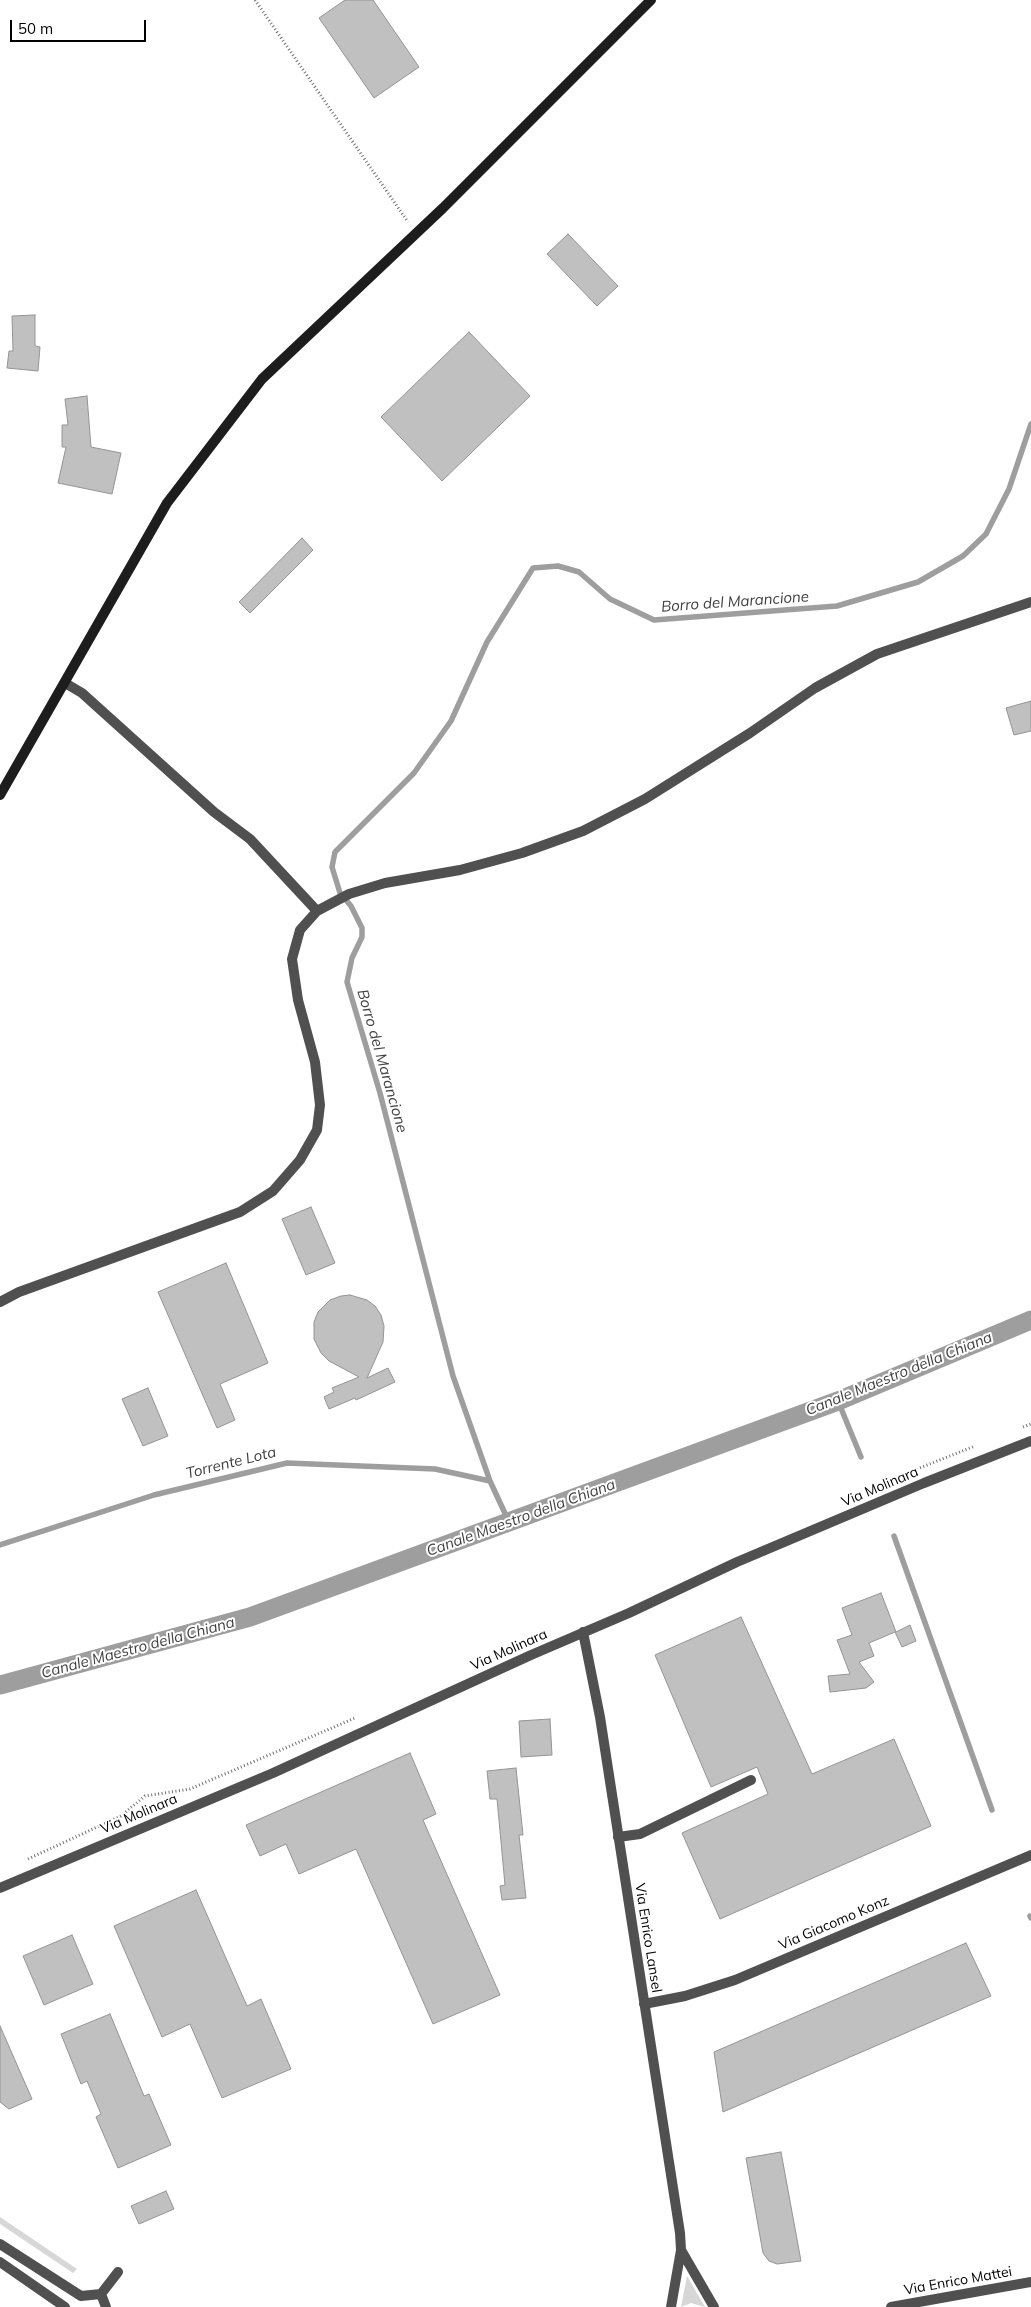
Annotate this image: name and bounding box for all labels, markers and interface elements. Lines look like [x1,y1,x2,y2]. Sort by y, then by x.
scale bar [12,10,149,42]
text: 50 m [18,19,53,38]
water label: Borro del Marancione [660,588,810,616]
water label: Borro del Marancione [353,987,411,1135]
water label: Canale Maestro della Chiana [803,1328,995,1420]
water label: Torrente Lota [184,1443,278,1483]
street label: Via Molinara [839,1463,921,1511]
water label: Canale Maestro della Chiana [424,1475,618,1561]
water label: Canale Maestro della Chiana [39,1613,237,1683]
street label: Via Molinara [468,1626,550,1674]
street label: Via Molinara [98,1790,180,1838]
street label: Via Enrico Lansel [631,1882,665,1994]
street label: Via Giacomo Konz [776,1892,892,1954]
street label: Via Enrico Mattei [903,2263,1013,2299]

